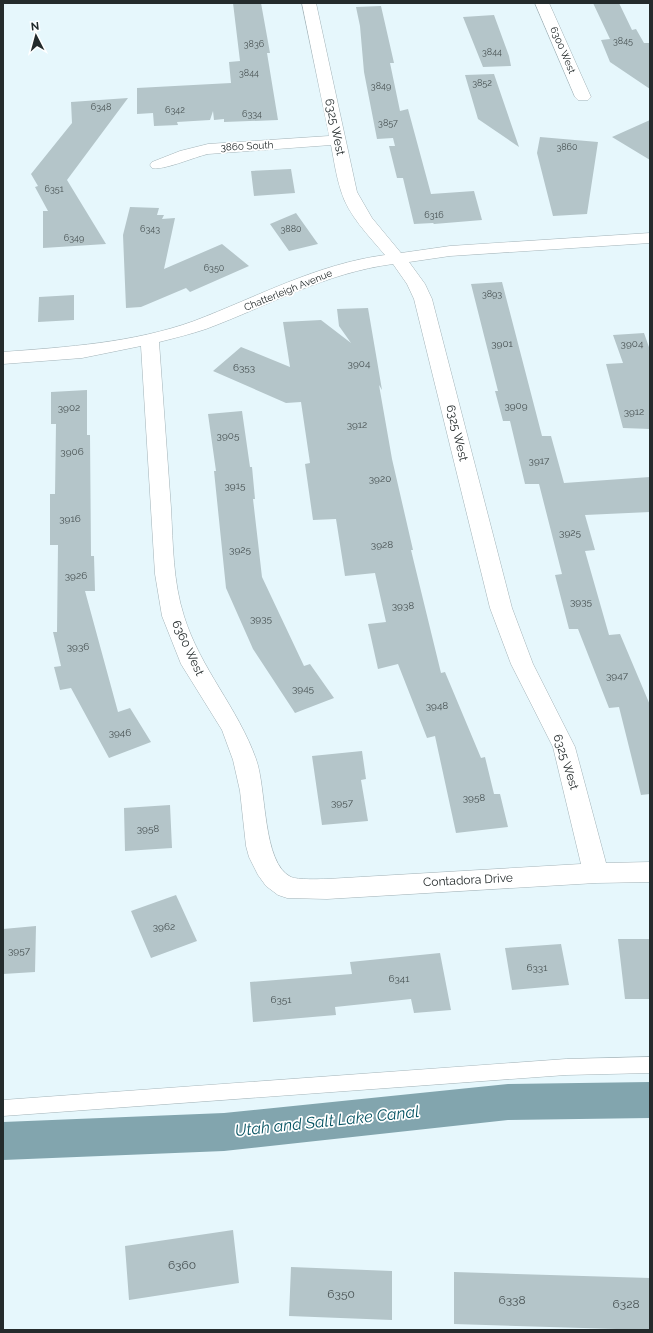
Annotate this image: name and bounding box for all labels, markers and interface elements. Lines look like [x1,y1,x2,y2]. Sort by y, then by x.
north arrow [16,16,56,56]
text: N [30,20,40,33]
street label: 6300 West [548,25,578,76]
house number: 3845 [613,36,633,46]
house number: 3836 [244,39,265,49]
house number: 3844 [482,47,502,57]
house number: 3844 [239,68,259,78]
house number: 3852 [472,78,492,88]
house number: 3849 [371,81,391,91]
street label: 6325 West [322,97,348,157]
house number: 6348 [91,102,111,112]
house number: 6342 [165,105,185,115]
house number: 6334 [242,109,262,119]
house number: 3857 [378,118,398,128]
street label: 3860 South [220,139,274,153]
house number: 3860 [556,142,578,152]
house number: 6351 [45,184,64,194]
house number: 6316 [424,210,444,220]
house number: 6343 [140,224,160,234]
house number: 3880 [281,224,302,234]
house number: 6349 [64,233,84,243]
house number: 6350 [204,263,225,273]
street label: Chatterleigh Avenue [242,267,334,313]
house number: 3893 [482,289,502,299]
house number: 3901 [491,338,514,349]
house number: 3904 [621,338,644,349]
house number: 3904 [348,358,371,369]
house number: 6353 [233,362,255,373]
house number: 3909 [504,400,528,411]
house number: 3902 [58,402,80,413]
street label: 6325 West [443,403,471,463]
house number: 3912 [624,406,644,417]
house number: 3912 [347,419,367,430]
house number: 3905 [217,430,240,441]
house number: 3906 [60,446,84,457]
house number: 3917 [529,455,550,466]
house number: 3920 [369,473,391,484]
house number: 3915 [225,480,246,491]
house number: 3916 [59,513,81,524]
house number: 3925 [559,527,581,538]
house number: 3928 [371,539,393,550]
house number: 3925 [229,544,251,555]
house number: 3926 [65,570,87,581]
house number: 3935 [570,596,593,607]
house number: 3938 [392,600,414,611]
house number: 3935 [250,613,273,624]
street label: 6360 West [169,618,207,678]
house number: 3936 [67,641,89,652]
house number: 3947 [606,670,629,681]
house number: 3945 [292,683,315,694]
house number: 3948 [426,700,448,711]
house number: 3946 [109,727,131,738]
street label: 6325 West [550,732,582,792]
house number: 3958 [463,792,485,803]
house number: 3957 [331,797,354,808]
house number: 3958 [137,823,159,834]
street label: Contadora Drive [423,871,513,889]
house number: 3962 [153,921,175,932]
house number: 3957 [8,945,31,956]
house number: 6331 [527,962,548,973]
house number: 6341 [388,973,410,984]
house number: 6351 [270,994,292,1005]
water label: Utah and Salt Lake Canal [234,1102,420,1140]
house number: 6360 [168,1258,196,1272]
house number: 6350 [327,1287,355,1301]
house number: 6338 [498,1293,526,1307]
house number: 6328 [612,1297,640,1311]

